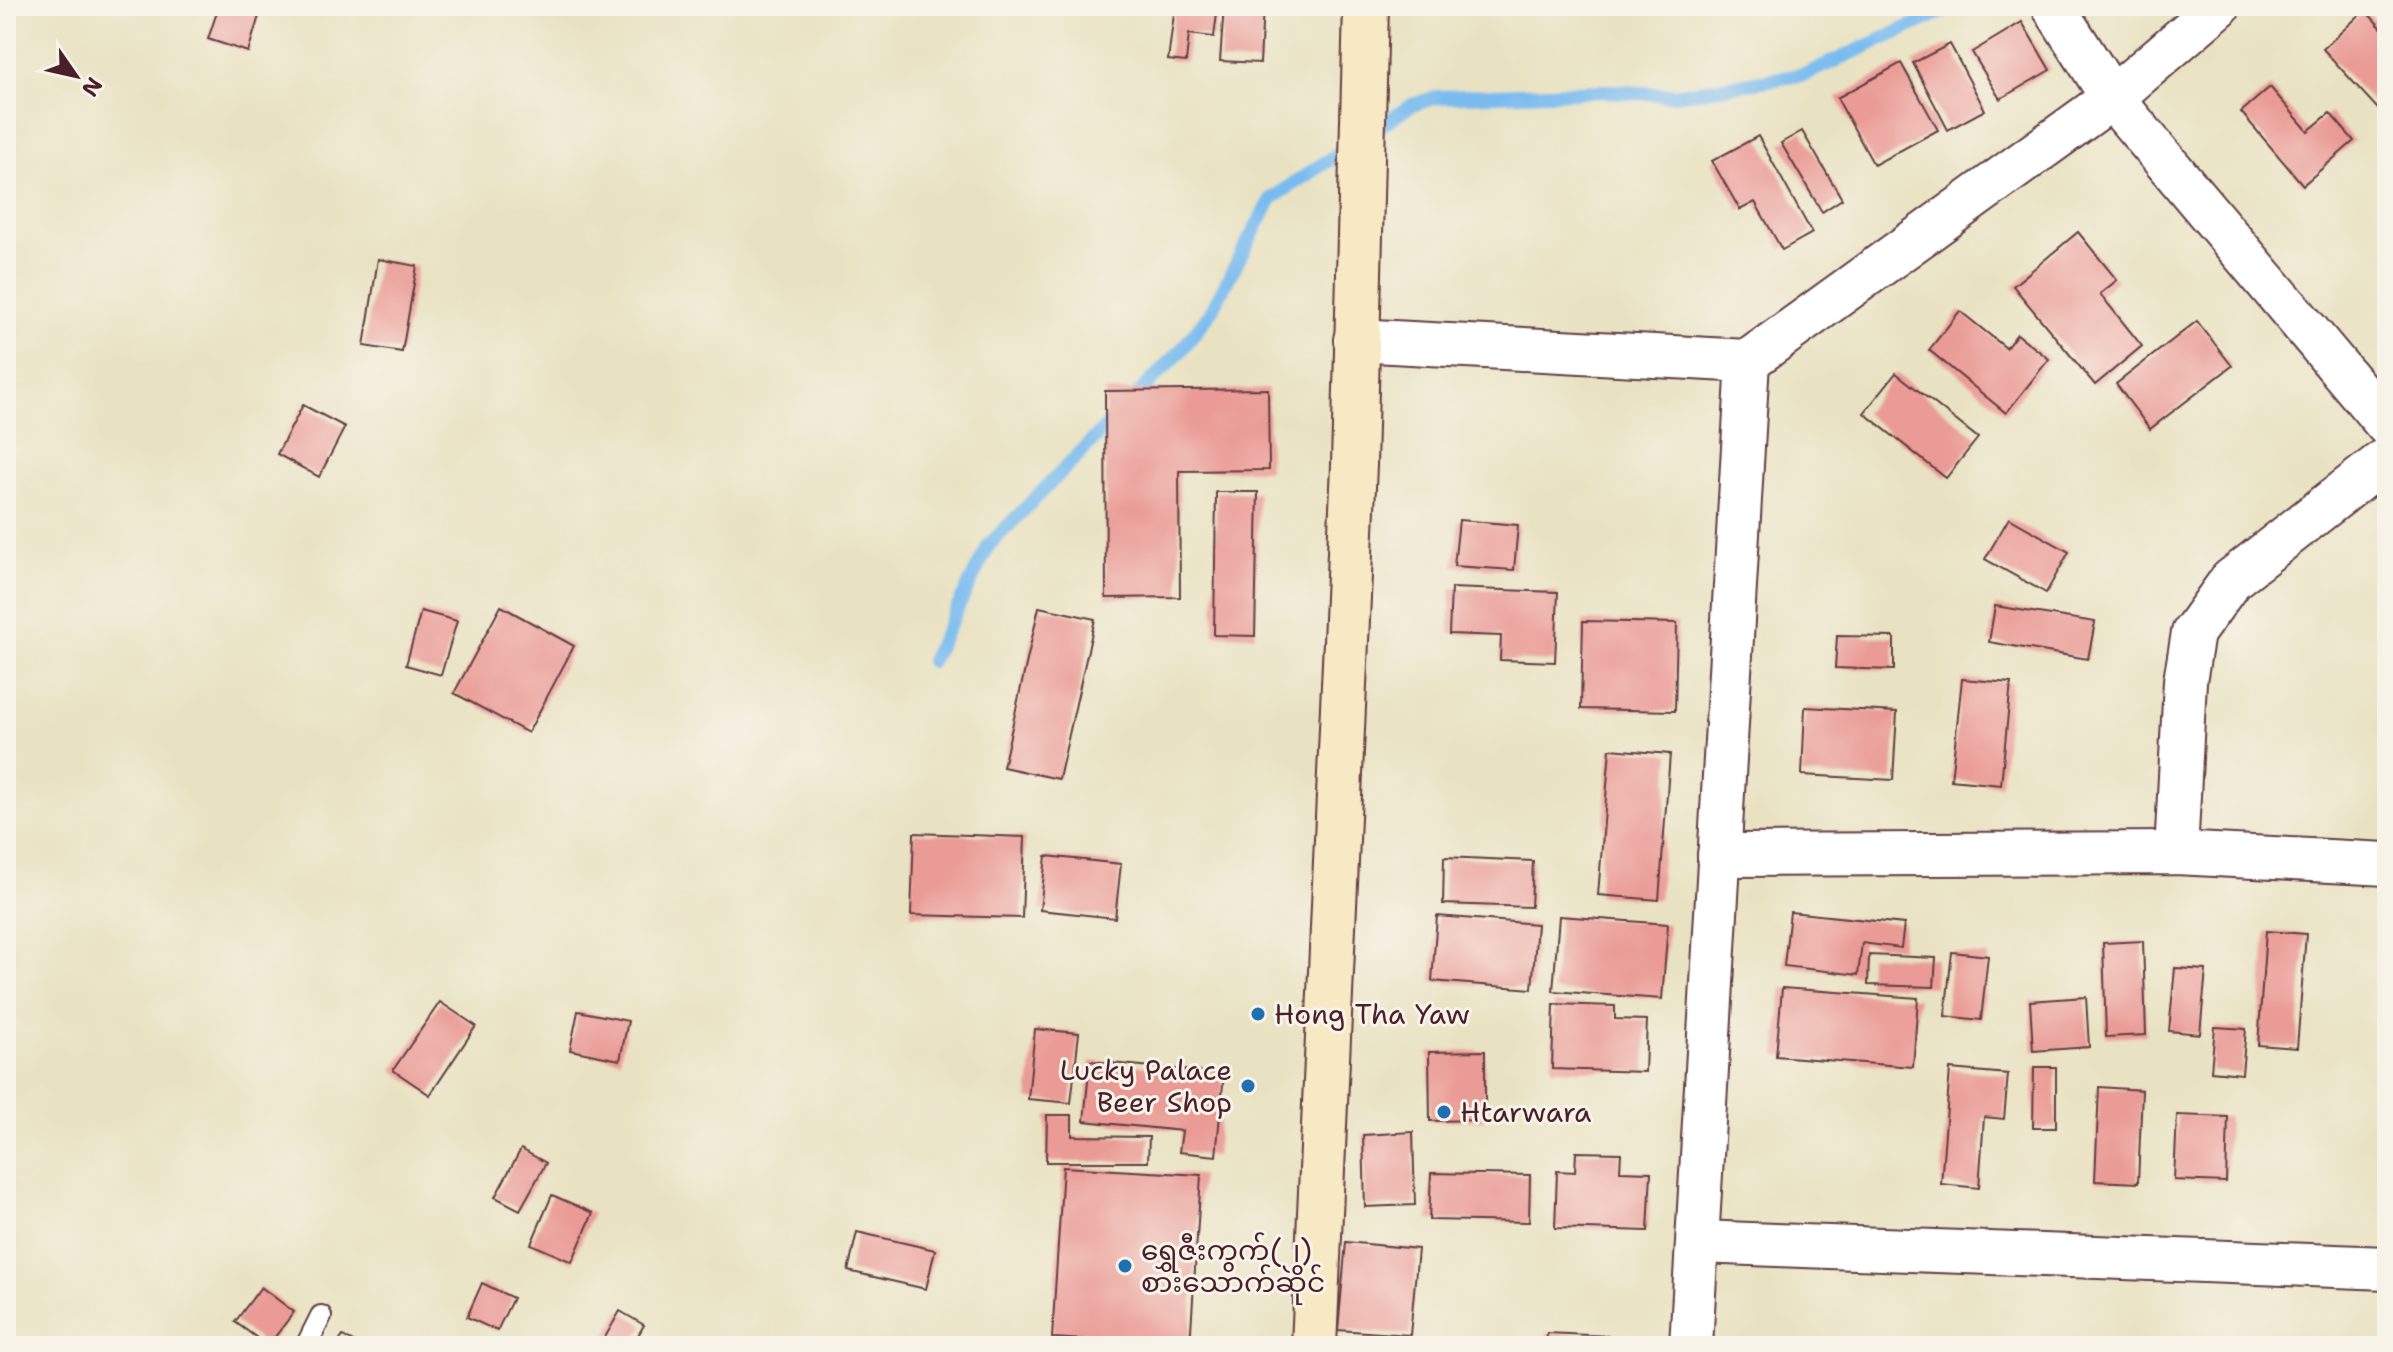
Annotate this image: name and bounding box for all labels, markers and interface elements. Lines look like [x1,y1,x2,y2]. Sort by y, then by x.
north arrow [36,36,116,116]
text: N [75,72,109,102]
place label: Hong Tha Yaw [1274,995,1470,1033]
marker: Hong Tha Yaw [1249,1005,1267,1023]
place label: Lucky Palace Beer Shop [1060,1051,1232,1121]
marker: Lucky Palace Beer Shop [1239,1077,1257,1095]
place label: Htarwara [1460,1093,1592,1131]
marker: Htarwara [1435,1103,1453,1121]
place label: ရွှေဇီးကွက်(၂) စားသောက်ဆိုင် [1141,1231,1325,1305]
marker: ရွှေဇီးကွက်(၂) စားသောက်ဆိုင် [1116,1257,1134,1275]

